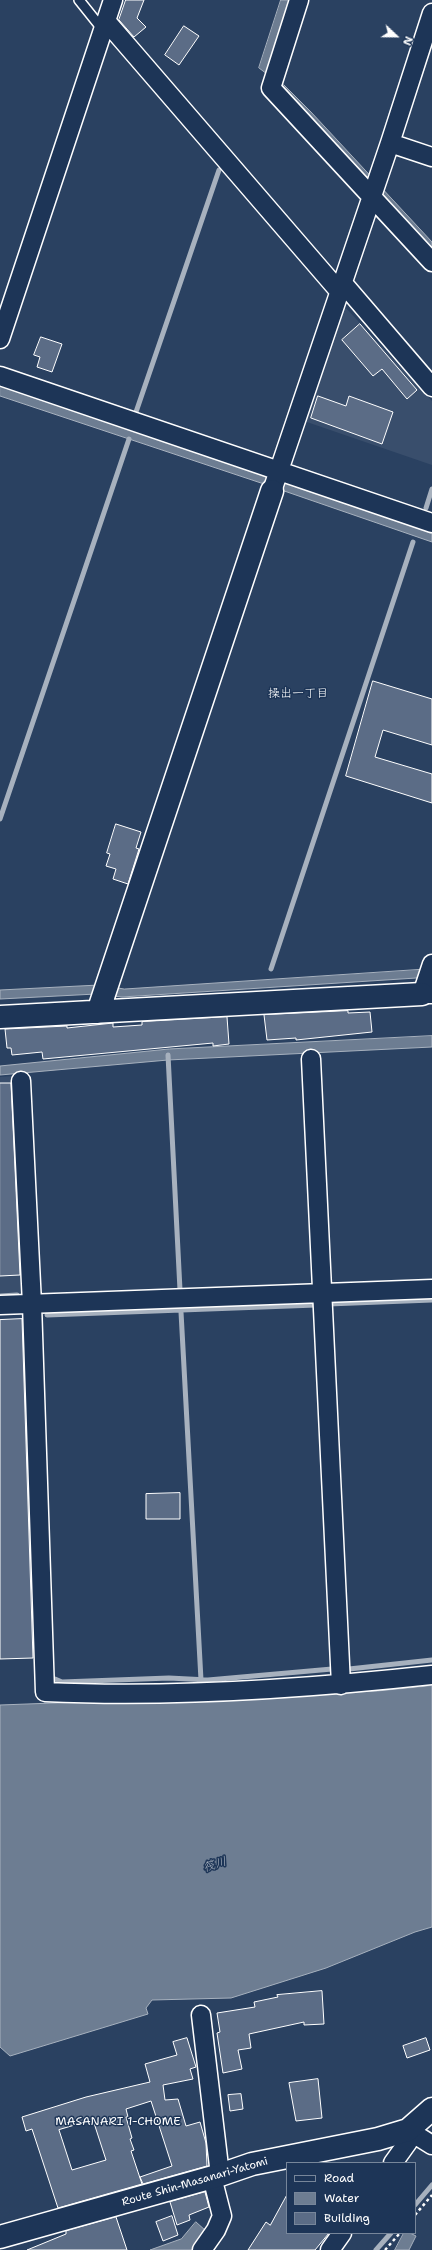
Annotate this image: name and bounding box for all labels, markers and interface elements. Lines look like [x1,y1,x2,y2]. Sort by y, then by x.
north arrow [376,16,416,56]
text: N [399,34,416,48]
district label: 操出一丁目 [268,687,328,701]
water label: 筏川 [201,1854,229,1876]
district label: MASANARI 1-CHOME [47,2115,189,2129]
street label: Route Shin-Masanari-Yatomi [120,2155,270,2209]
legend [286,2162,416,2234]
text: Road [324,2170,354,2186]
text: Water [324,2190,359,2206]
text: Building [324,2210,370,2226]

